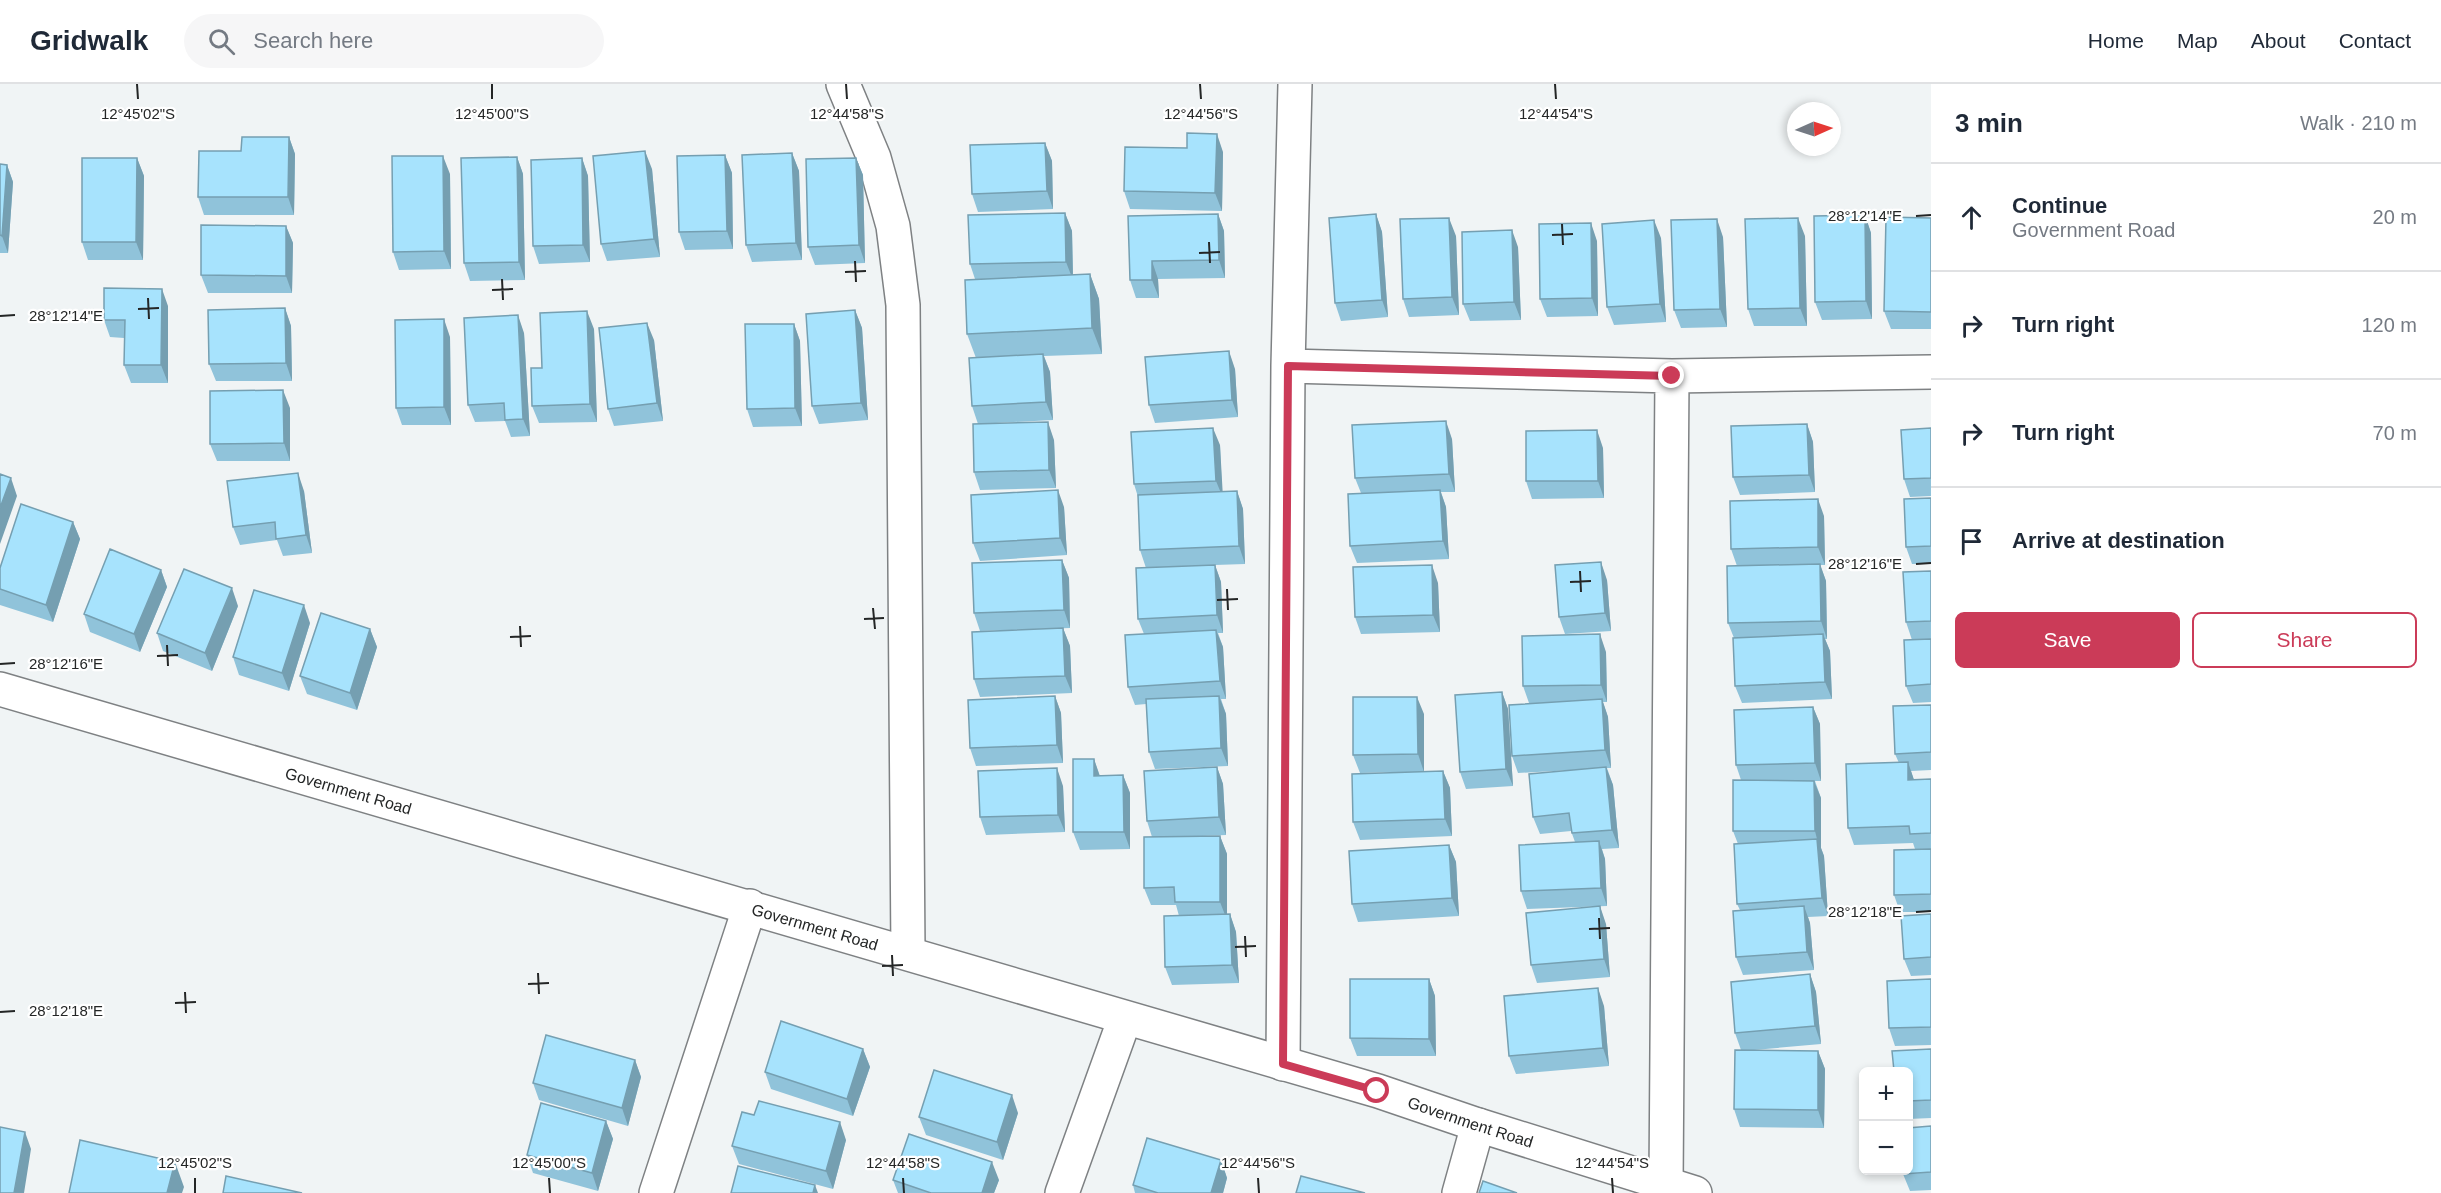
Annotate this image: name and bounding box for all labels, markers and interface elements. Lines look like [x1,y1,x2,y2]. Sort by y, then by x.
search box [184,14,604,68]
text: Gridwalk [30,25,148,56]
icon: search [205,25,238,58]
text: Search here [253,28,373,53]
text: Home [2088,29,2144,52]
text: Map [2177,29,2218,52]
text: About [2251,29,2306,52]
text: Contact [2339,29,2411,52]
north arrow [1787,102,1841,156]
text: 12°45'02"S [101,105,175,122]
text: 12°45'00"S [455,105,529,122]
text: 12°44'58"S [810,105,884,122]
text: 12°44'56"S [1164,105,1238,122]
text: 12°44'54"S [1519,105,1593,122]
text: 3 min [1955,108,2023,138]
text: Walk · 210 m [2300,112,2417,134]
text: Continue [2012,193,2107,218]
icon: ahead [1955,201,1988,234]
text: 20 m [2373,206,2417,228]
text: 28°12'14"E [1828,207,1902,224]
text: Government Road [2012,219,2175,241]
text: 28°12'14"E [29,307,103,324]
icon: right [1955,309,1988,342]
text: Turn right [2012,312,2114,337]
text: 120 m [2361,314,2417,336]
route end [1658,362,1684,388]
icon: right [1955,417,1988,450]
text: Turn right [2012,420,2114,445]
text: 70 m [2373,422,2417,444]
icon: arrive [1955,525,1988,558]
text: Arrive at destination [2012,528,2225,553]
text: 28°12'16"E [1828,555,1902,572]
button: Save [1955,612,2180,668]
button: Share [2192,612,2417,668]
text: 28°12'16"E [29,655,103,672]
street label: Government Road [283,765,414,818]
street label: Government Road [750,901,880,954]
text: 28°12'18"E [1828,903,1902,920]
text: 28°12'18"E [29,1002,103,1019]
map controls [1859,1067,1913,1175]
button: + [1859,1067,1913,1121]
route start [1363,1077,1389,1103]
street label: Government Road [1406,1094,1535,1151]
button: − [1859,1121,1913,1175]
text: 12°45'02"S [158,1154,232,1171]
text: 12°45'00"S [512,1154,586,1171]
text: 12°44'58"S [866,1154,940,1171]
text: 12°44'56"S [1221,1154,1295,1171]
text: 12°44'54"S [1575,1154,1649,1171]

